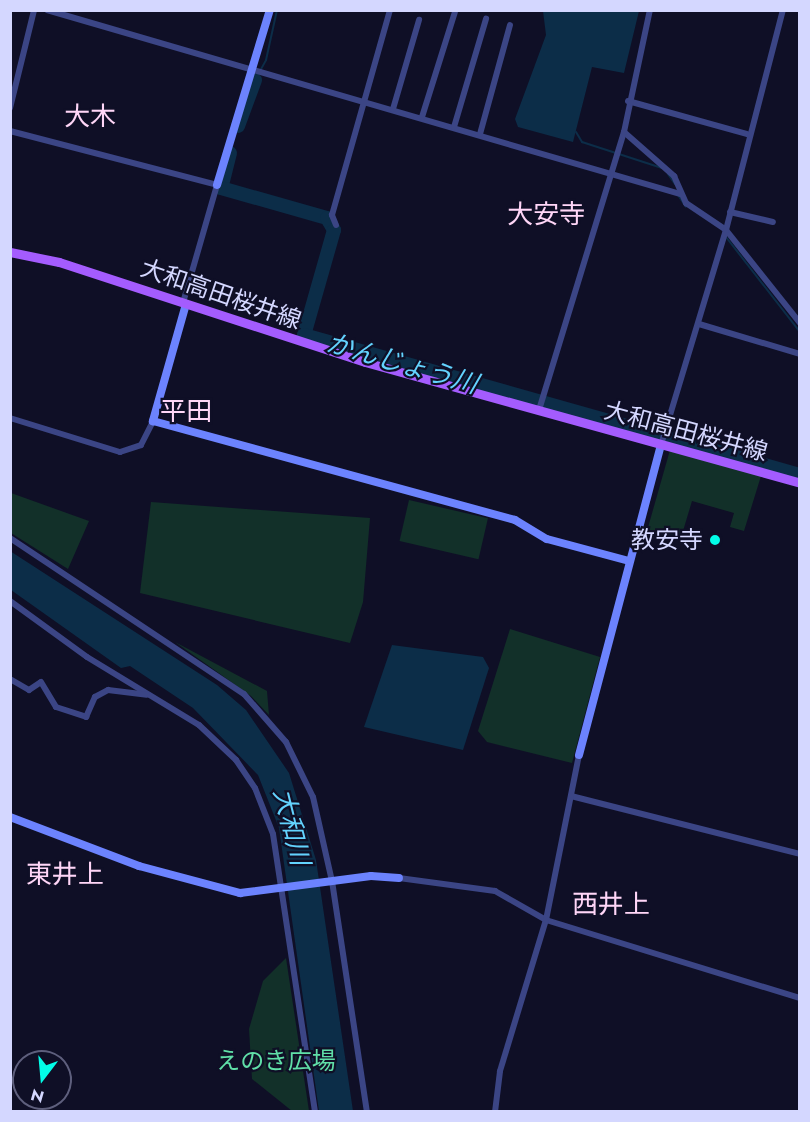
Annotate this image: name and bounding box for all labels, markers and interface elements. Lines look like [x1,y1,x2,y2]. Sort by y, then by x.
district label: 大木 [64,101,116,133]
district label: 大安寺 [507,199,585,231]
street label: 大和高田桜井線 [137,253,305,335]
water label: かんじょう川 [323,328,481,400]
street label: 大和高田桜井線 [601,395,771,467]
district label: 平田 [160,396,212,428]
place label: 教安寺 [631,526,703,554]
marker: 教安寺 [708,533,722,547]
water label: 大和川 [266,785,316,869]
district label: 東井上 [26,859,104,891]
district label: 西井上 [572,889,650,921]
park label: えのき広場 [216,1047,336,1075]
north arrow [12,1050,72,1110]
text: N [28,1083,47,1109]

